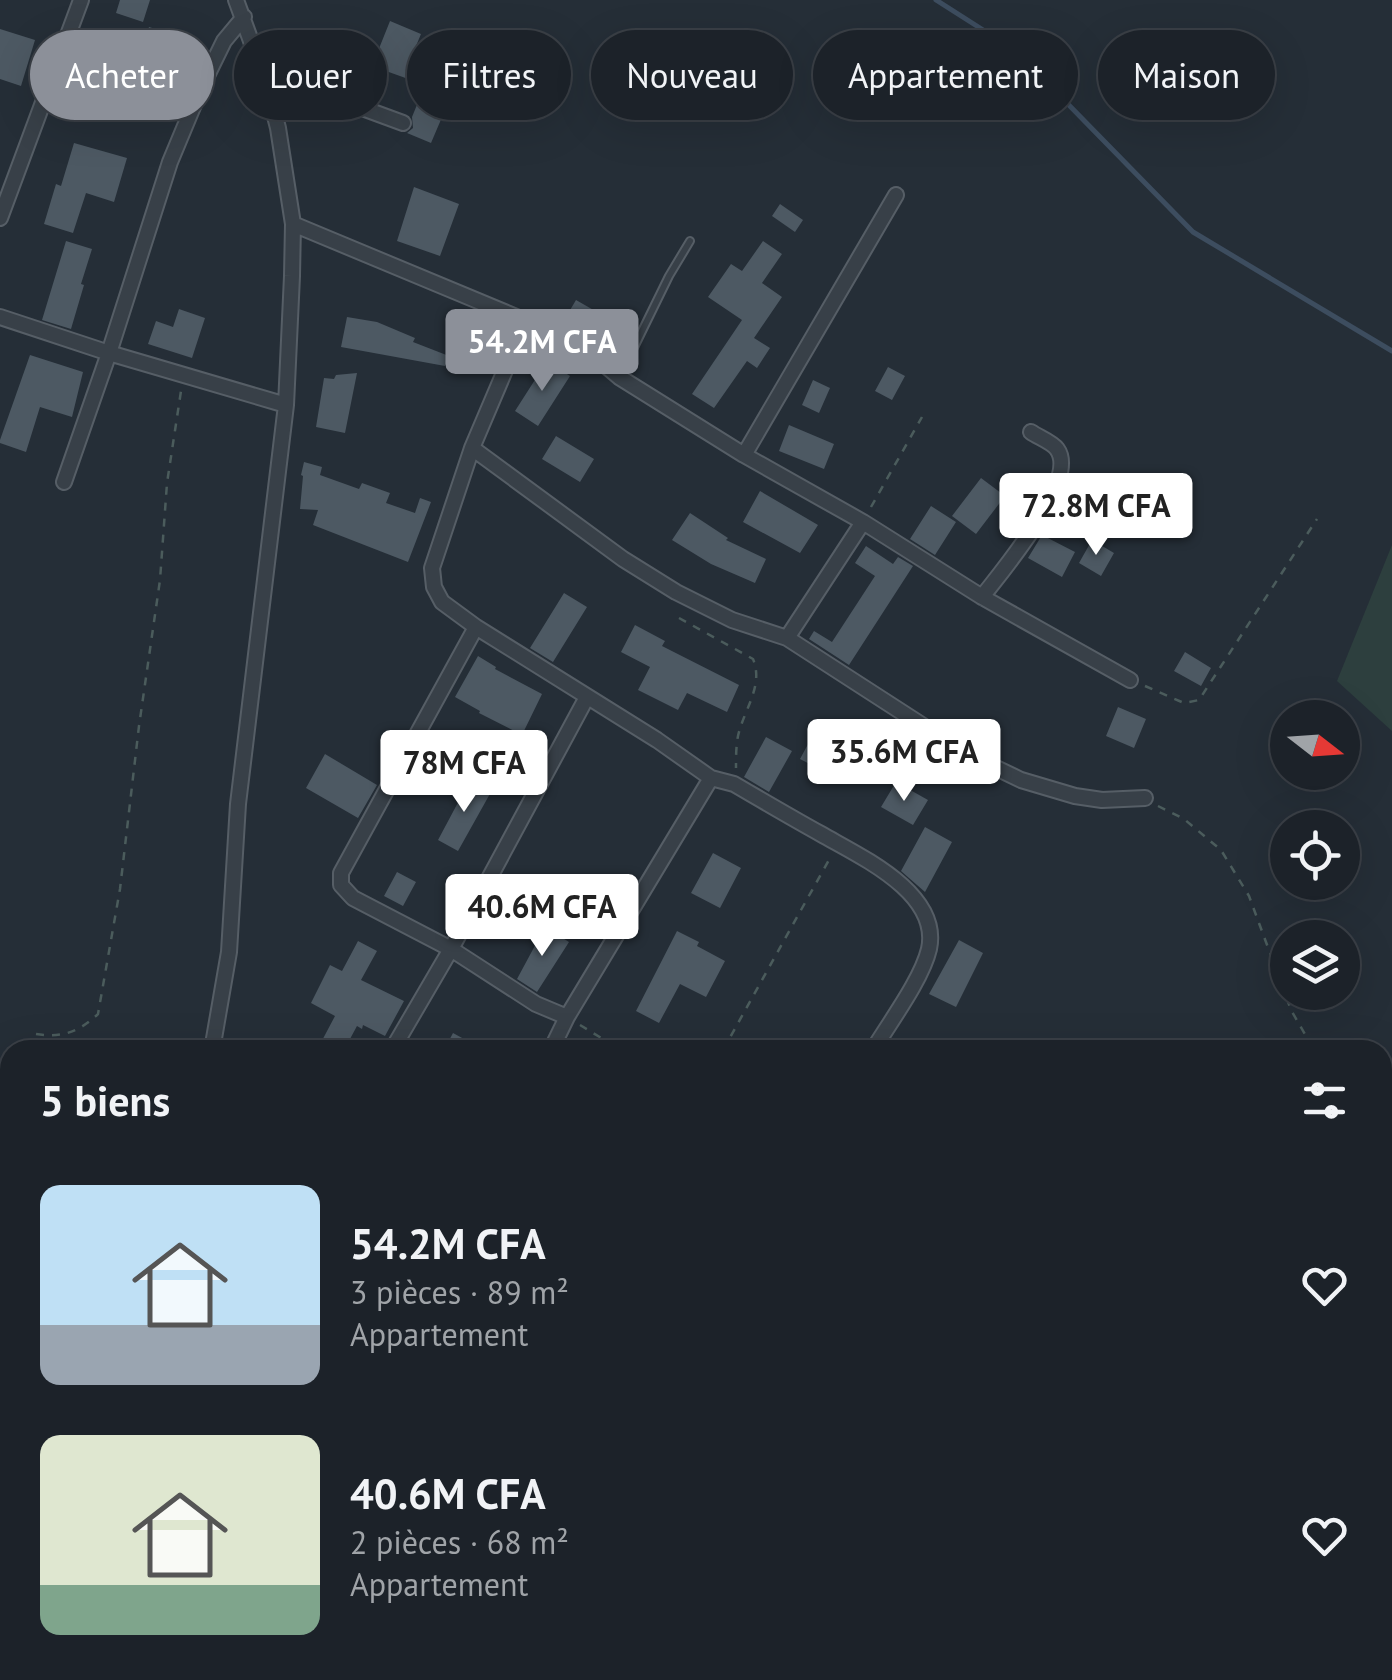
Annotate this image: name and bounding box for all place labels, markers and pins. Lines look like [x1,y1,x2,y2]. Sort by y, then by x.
pin: 54.2M CFA [428,309,656,394]
pin: 72.8M CFA [982,473,1210,558]
pin: 35.6M CFA [790,719,1018,804]
pin: 78M CFA [372,730,556,815]
pin: 40.6M CFA [428,874,656,959]

